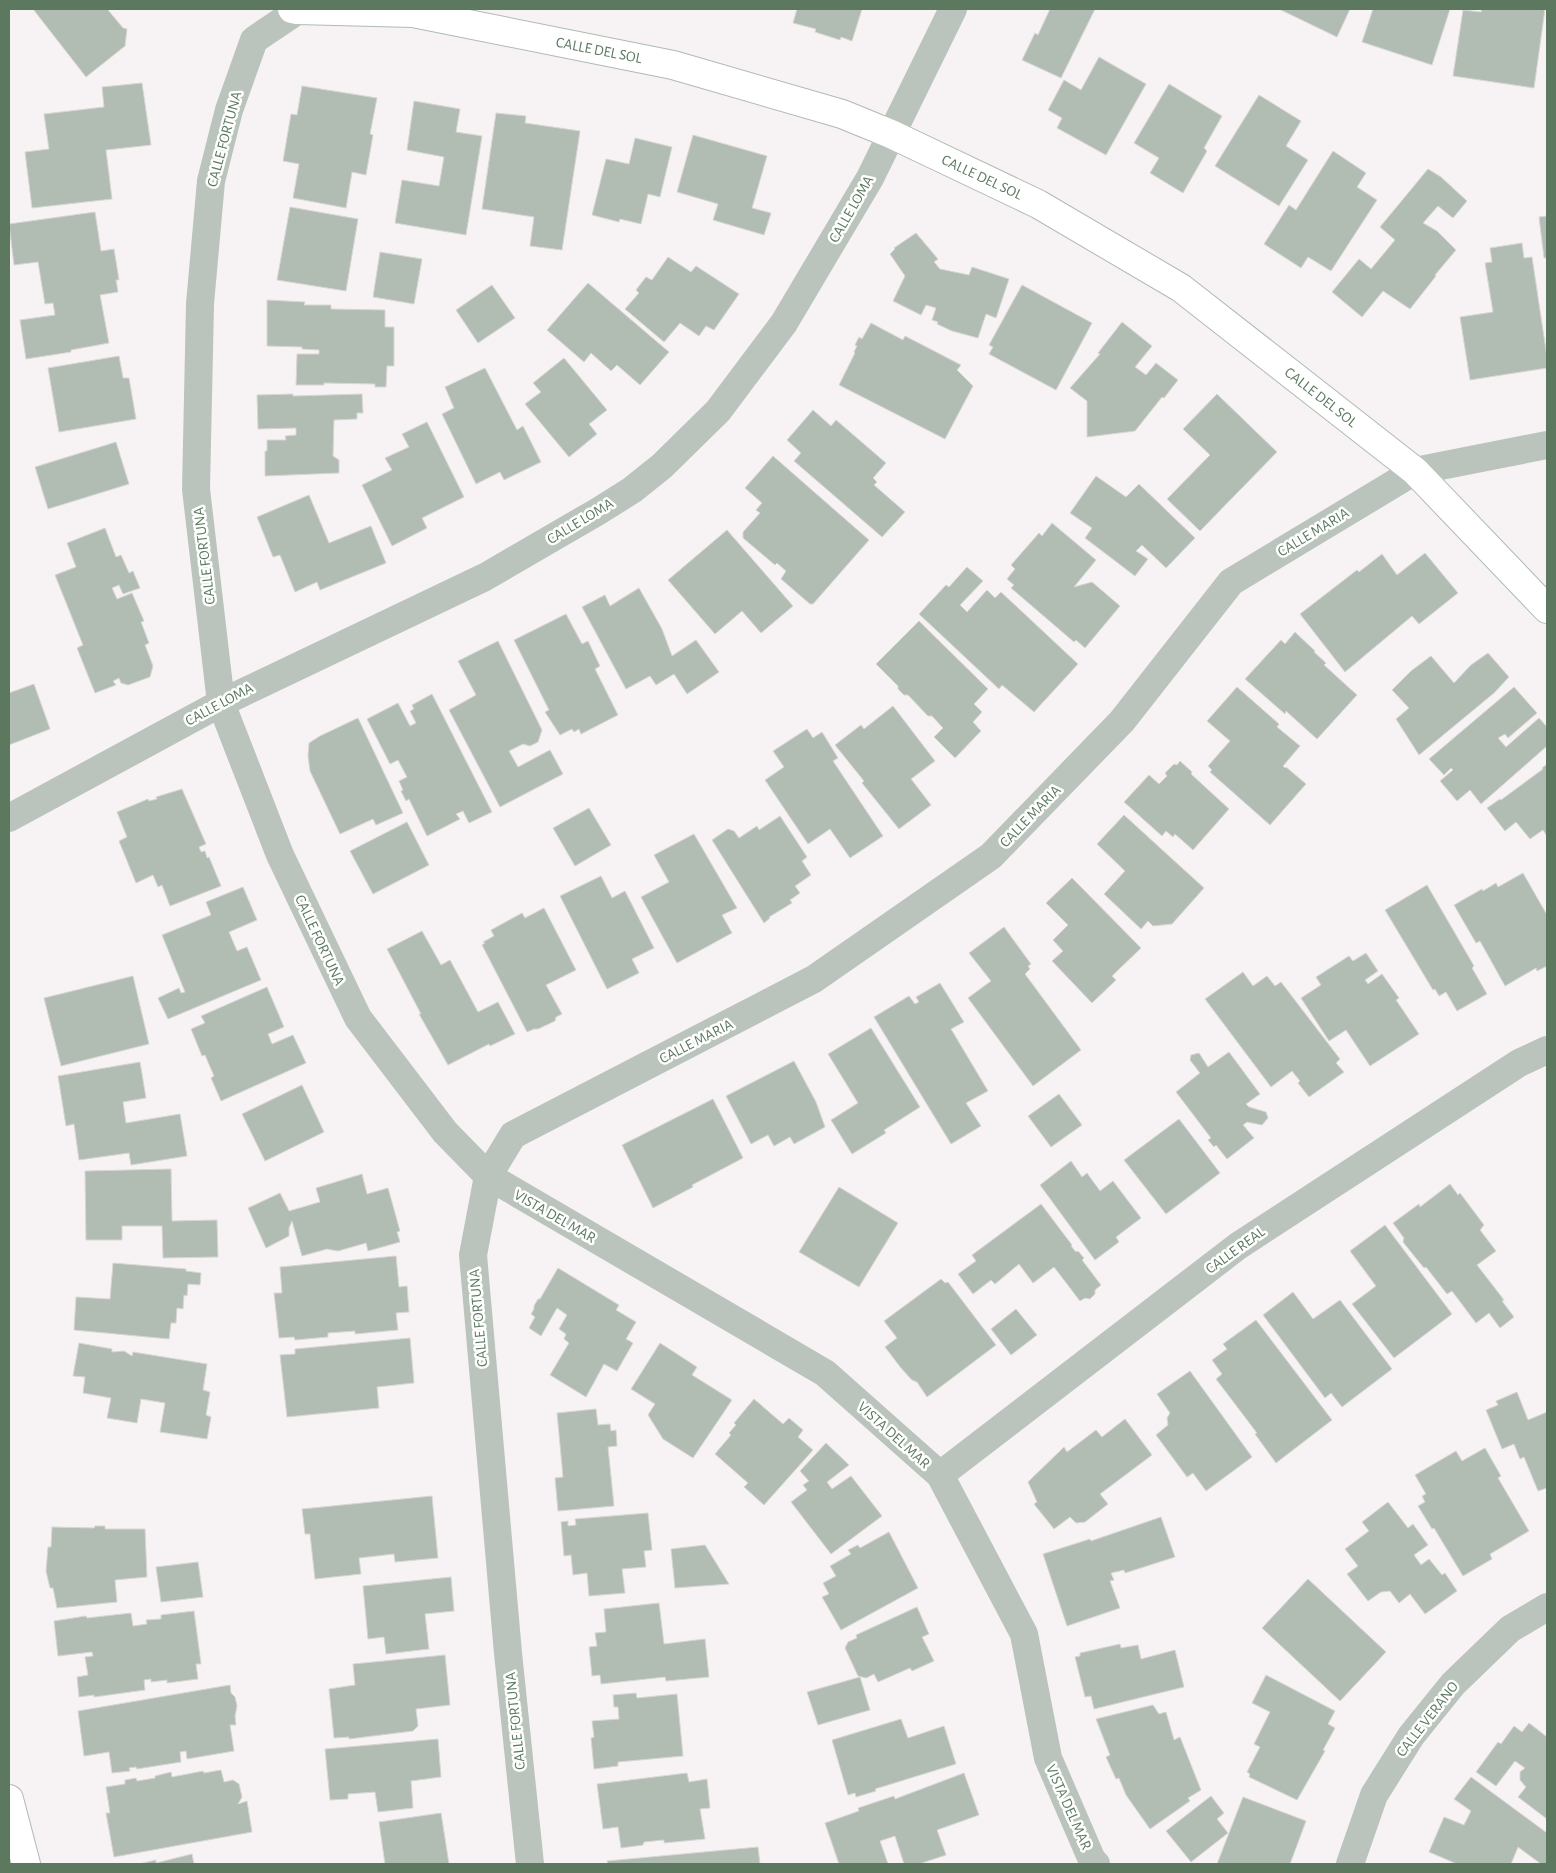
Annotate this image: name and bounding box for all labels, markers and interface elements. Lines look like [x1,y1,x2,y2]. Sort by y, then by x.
street label: CALLE DEL SOL [555,35,644,66]
street label: CALLE FORTUNA [205,89,245,188]
street label: CALLE DEL SOL [939,152,1025,203]
street label: CALLE LOMA [826,173,877,245]
street label: CALLE DEL SOL [1282,365,1360,431]
street label: CALLE LOMA [545,496,616,547]
street label: CALLE MARIA [1275,505,1352,560]
street label: CALLE FORTUNA [191,506,218,606]
street label: CALLE LOMA [183,680,256,729]
street label: CALLE MARIA [997,782,1064,850]
street label: CALLE FORTUNA [292,893,347,988]
street label: CALLE MARIA [657,1016,736,1066]
street label: VISTA DEL MAR [511,1187,598,1246]
street label: CALLE REAL [1203,1224,1268,1277]
street label: CALLE FORTUNA [467,1268,490,1367]
street label: VISTA DEL MAR [855,1399,933,1472]
street label: CALLE FORTUNA [503,1671,528,1771]
street label: CALLE VERANO [1394,1679,1461,1760]
street label: VISTA DEL MAR [1043,1762,1094,1852]

